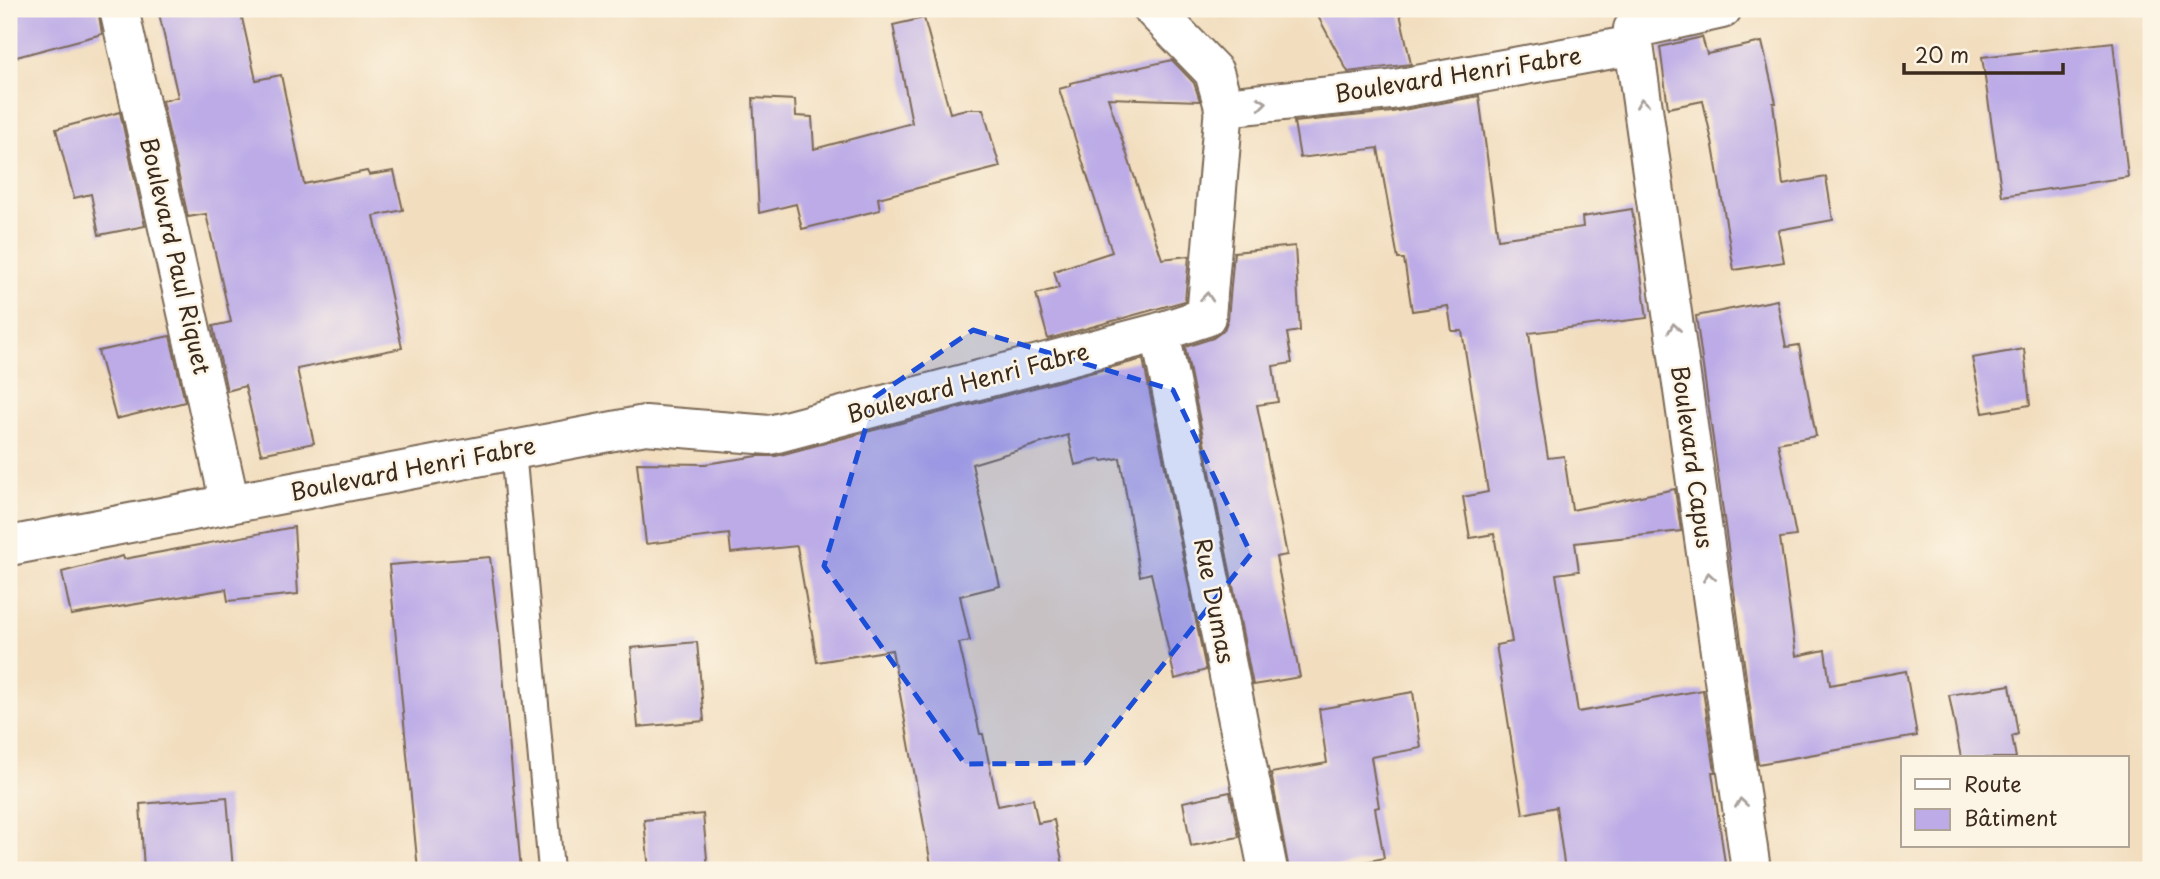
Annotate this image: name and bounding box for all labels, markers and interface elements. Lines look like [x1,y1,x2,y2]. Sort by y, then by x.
scale bar [1904,32,2064,76]
street label: Boulevard Henri Fabre [1332,37,1584,110]
text: 20 m [1915,38,1969,70]
one-way arrow [1256,96,1267,111]
one-way arrow [1635,97,1650,109]
street label: Boulevard Paul Riquet [132,134,221,378]
one-way arrow [1199,291,1214,302]
one-way arrow [1667,322,1682,334]
street label: Boulevard Henri Fabre [843,332,1093,431]
street label: Boulevard Capus [1663,363,1724,551]
street label: Boulevard Henri Fabre [287,427,538,508]
street label: Rue Dumas [1186,535,1245,666]
one-way arrow [1702,572,1717,583]
legend [1901,756,2128,848]
text: Route [1964,767,2022,799]
one-way arrow [1734,797,1749,809]
text: Bâtiment [1964,801,2057,833]

